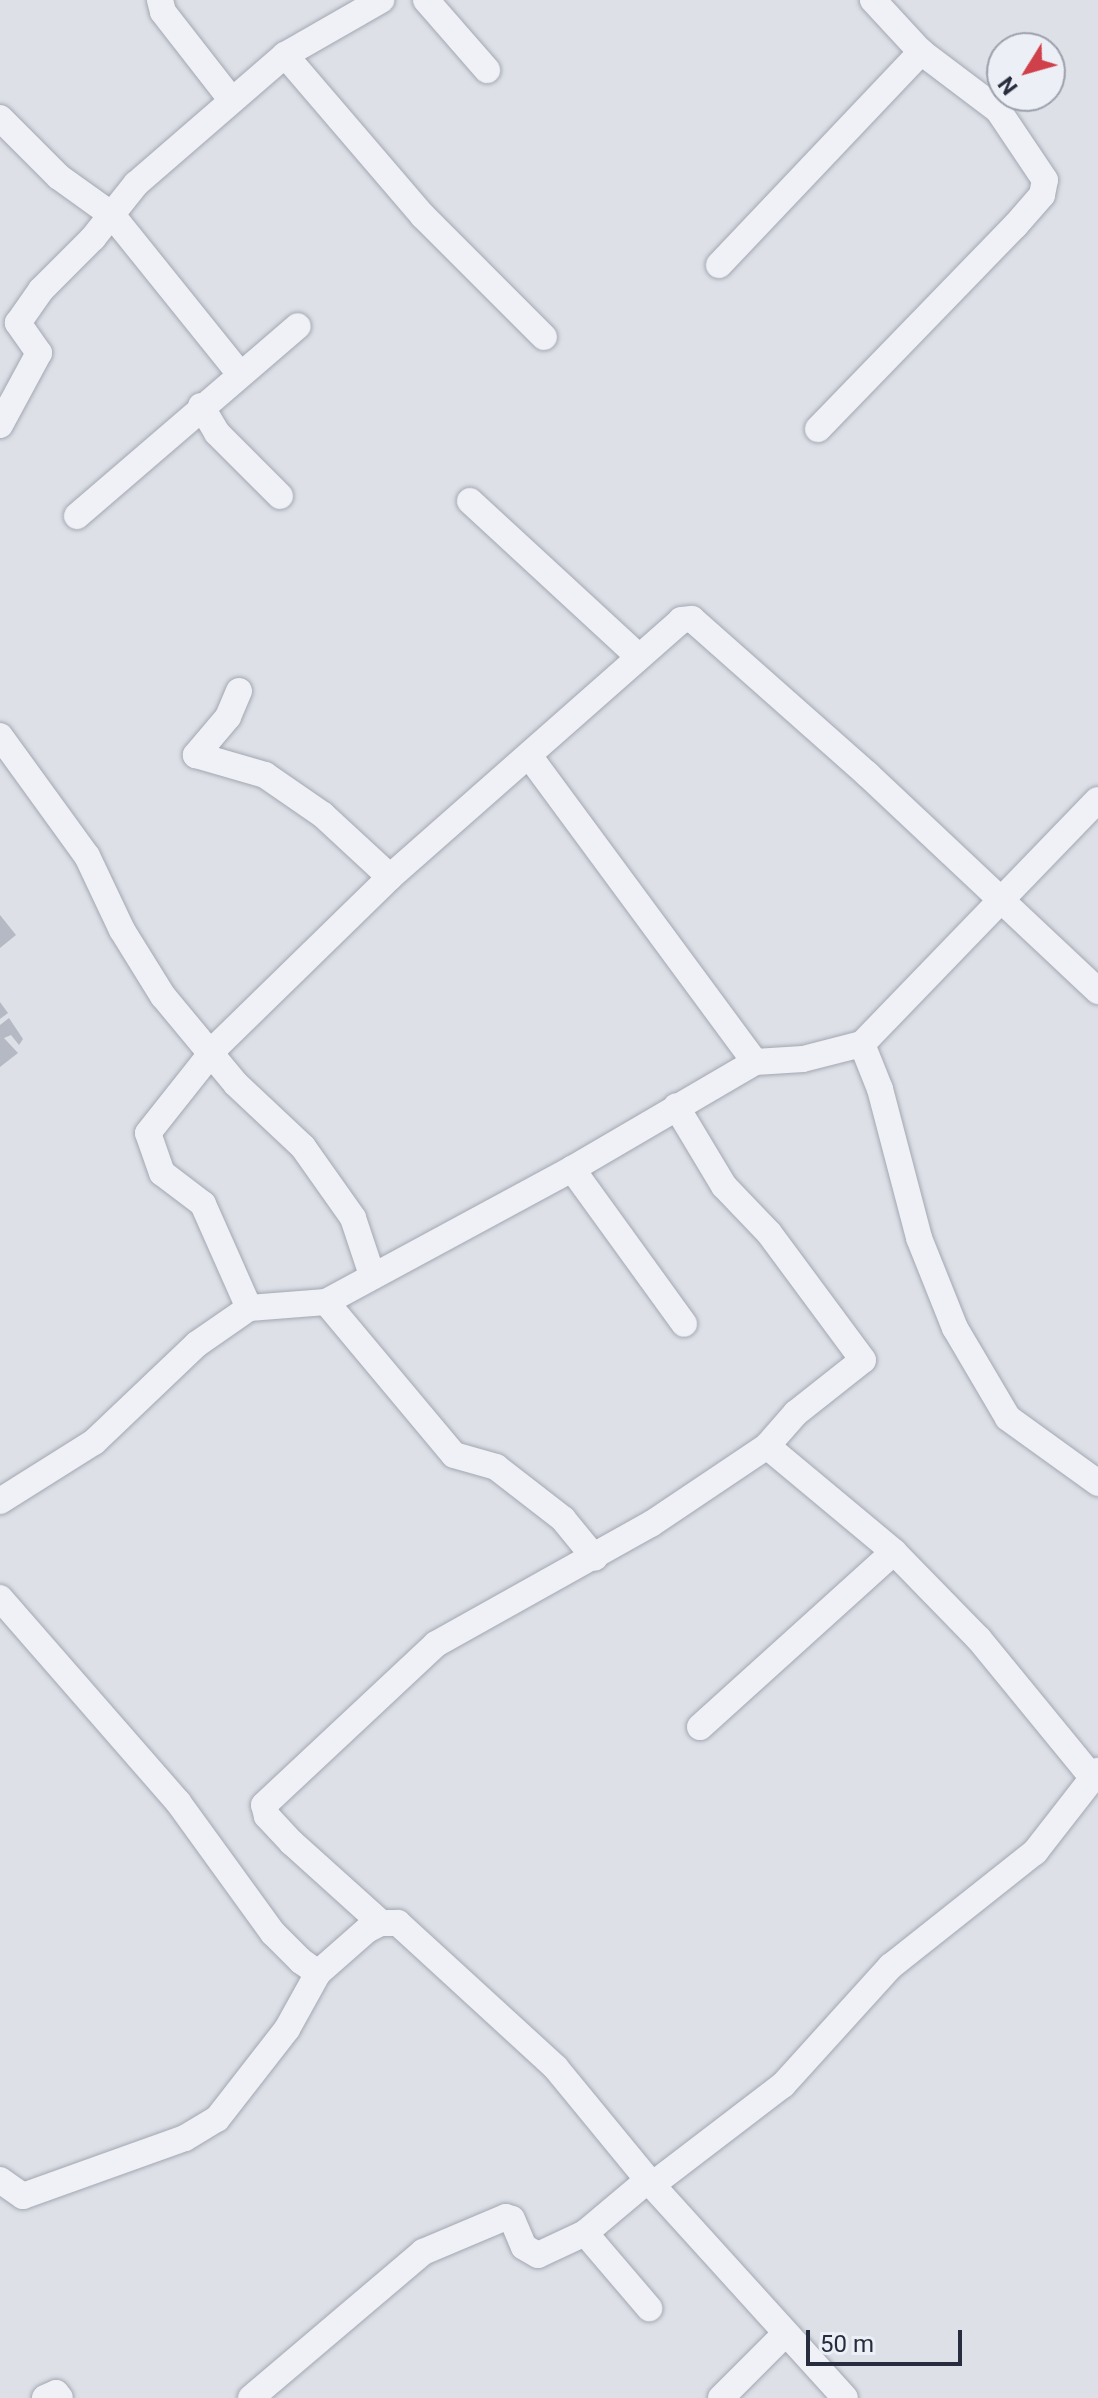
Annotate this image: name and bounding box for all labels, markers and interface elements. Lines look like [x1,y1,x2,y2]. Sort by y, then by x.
north arrow [986,32,1066,112]
text: N [993,72,1023,99]
scale bar [810,2314,966,2364]
text: 50 m [820,2330,874,2358]

